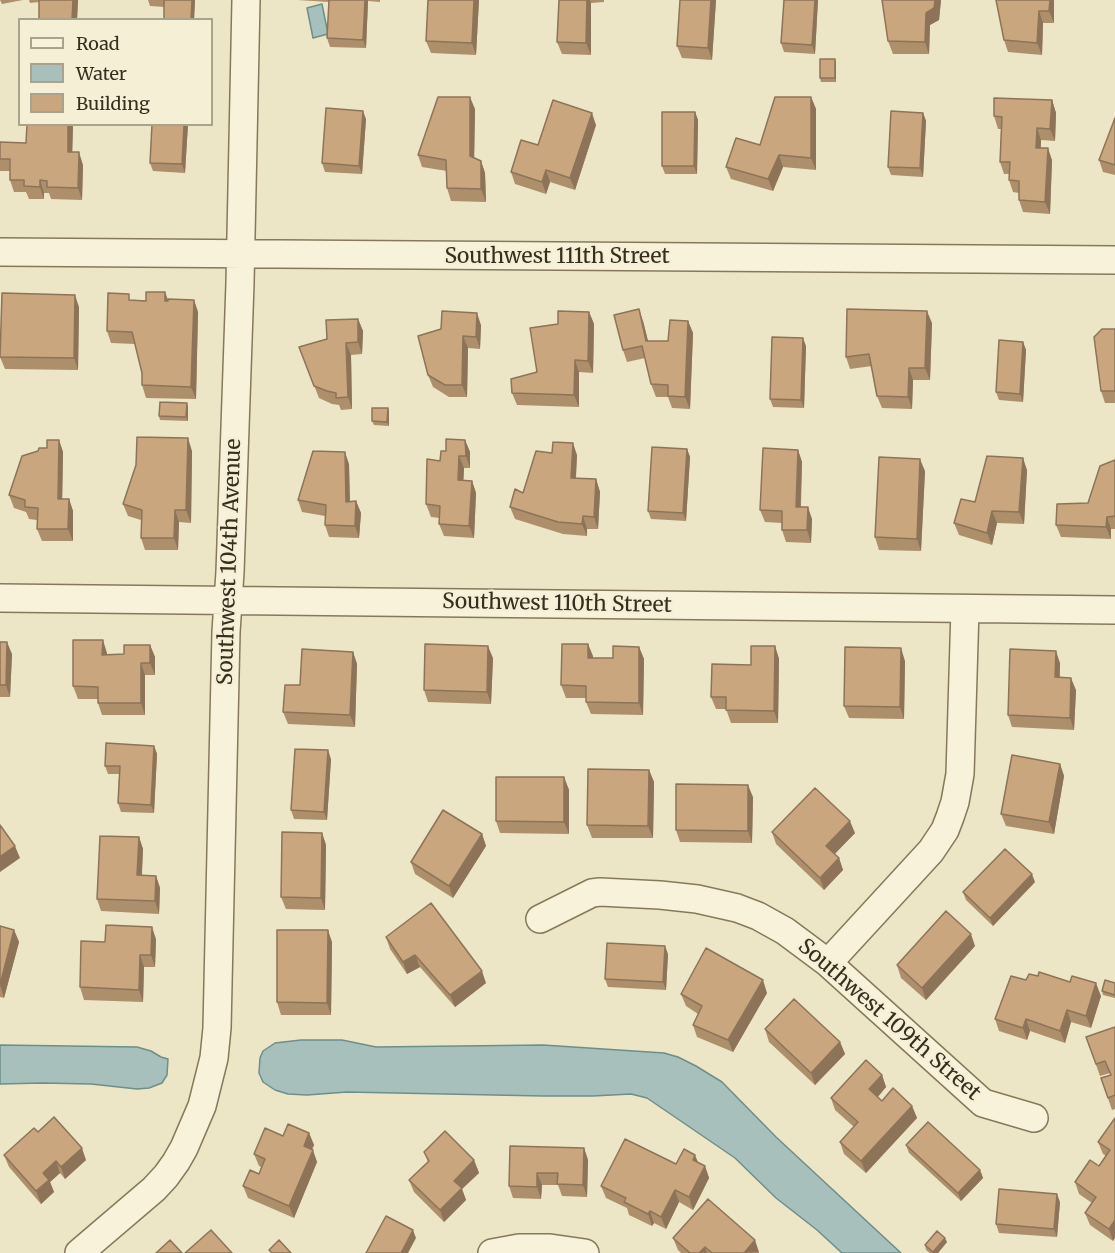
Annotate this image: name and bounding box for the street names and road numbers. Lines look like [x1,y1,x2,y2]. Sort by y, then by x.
street label: Southwest 111th Street [444,244,670,270]
street label: Southwest 104th Avenue [213,438,247,686]
street label: Southwest 110th Street [442,589,672,619]
street label: Southwest 109th Street [793,934,985,1106]

